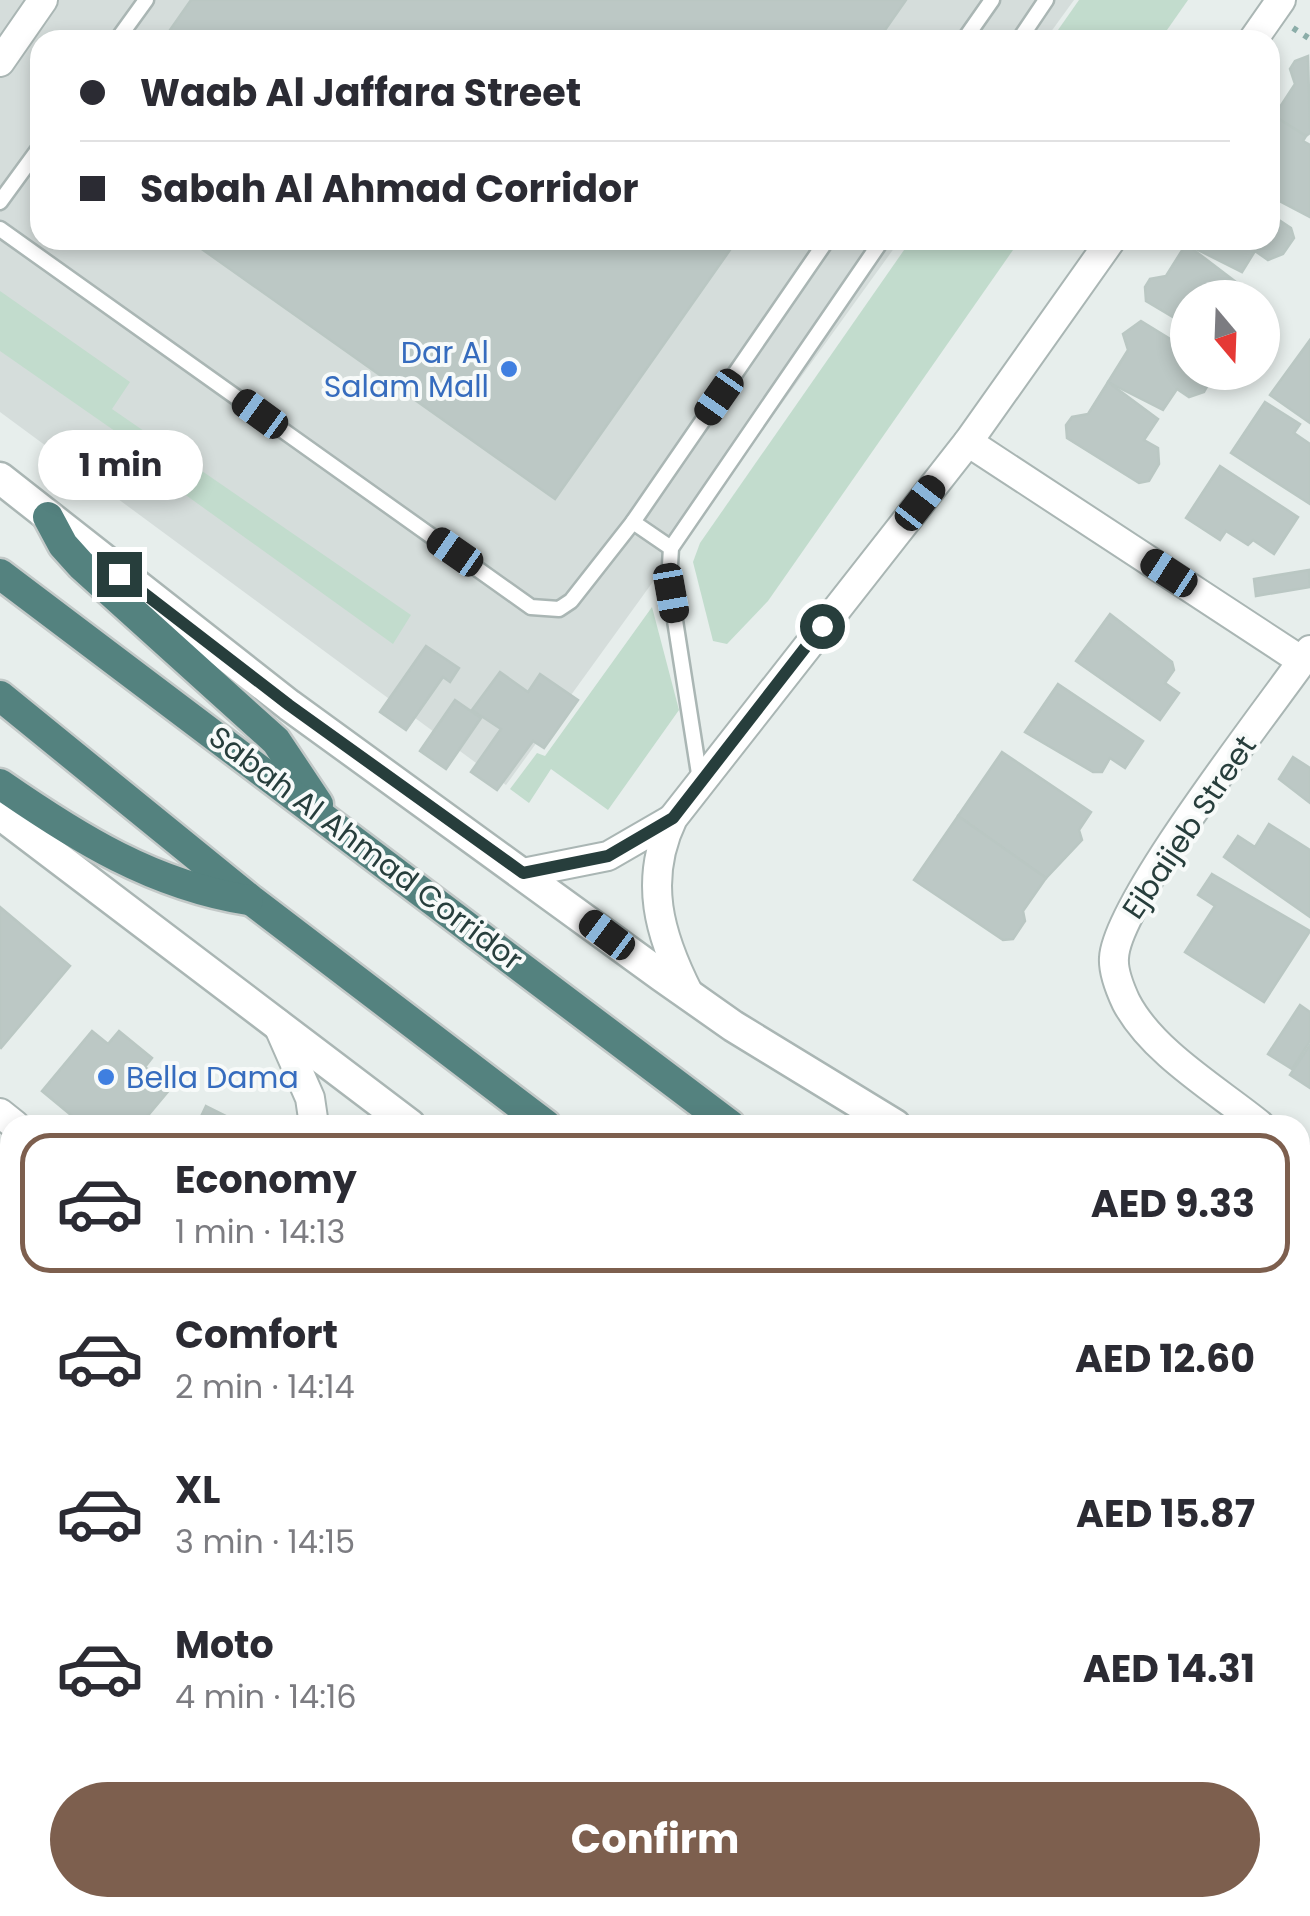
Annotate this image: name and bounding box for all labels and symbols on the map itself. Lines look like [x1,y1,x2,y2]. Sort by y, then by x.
north arrow [1170,280,1280,390]
place label: Dar Al Salam Mall [324,331,489,408]
marker: Dar Al Salam Mall [498,358,520,380]
car [690,364,748,430]
car [227,384,293,444]
callout: 1 min [36,429,202,499]
car [890,470,950,536]
car [422,523,488,581]
car [1136,544,1202,602]
route end [97,552,142,597]
car [651,561,691,625]
route start [800,604,845,649]
street label: Sabah Al Ahmad Corridor [200,716,532,980]
street label: Ejbaijeb Street [1112,727,1266,927]
car [574,905,640,965]
place label: Bella Dama [126,1056,299,1099]
marker: Bella Dama [95,1066,117,1088]

